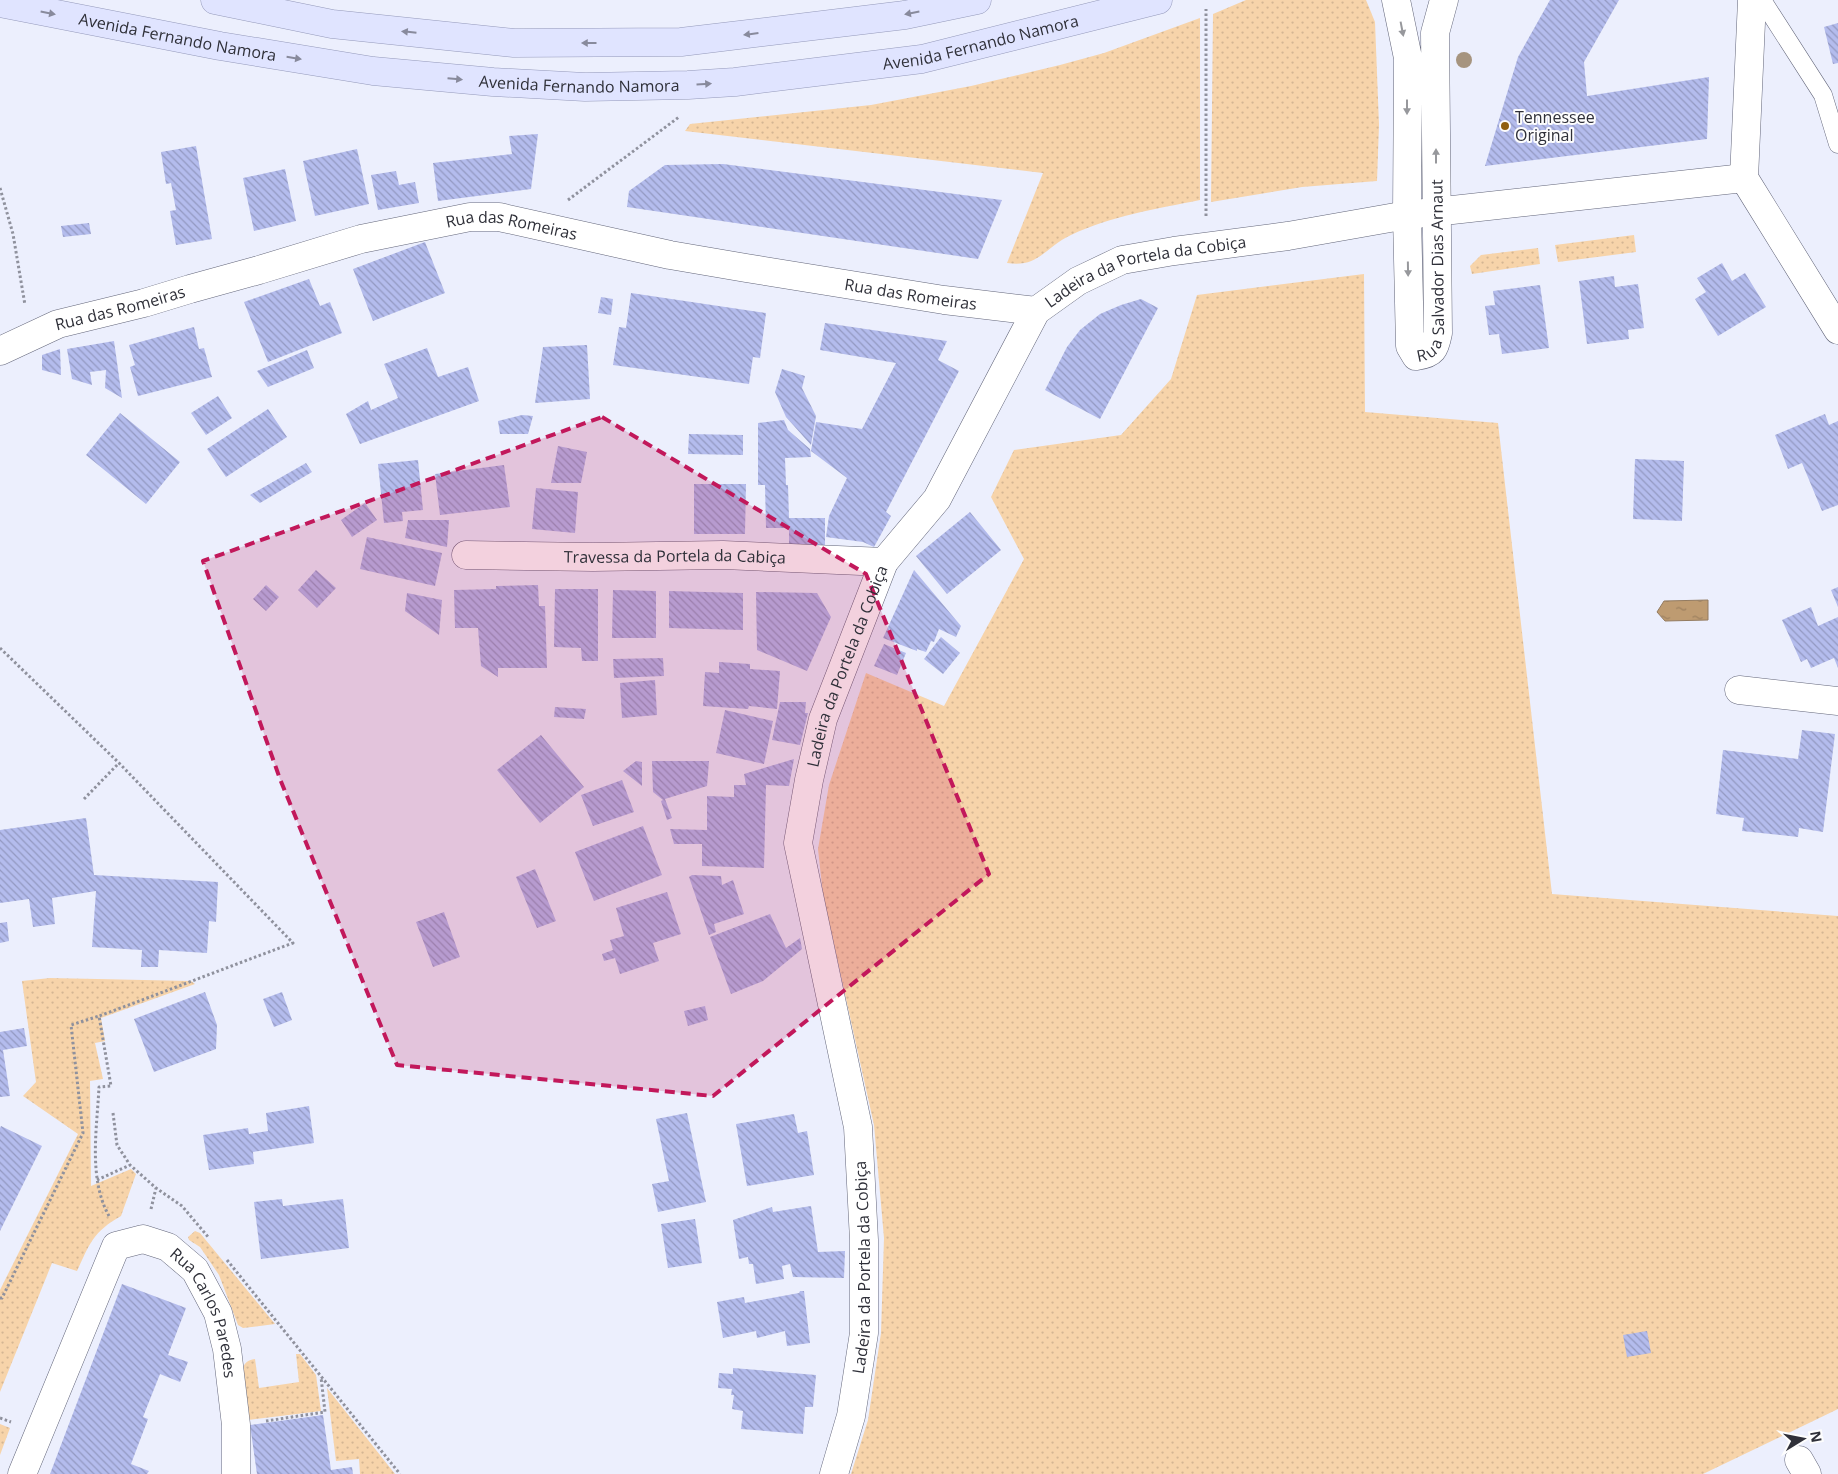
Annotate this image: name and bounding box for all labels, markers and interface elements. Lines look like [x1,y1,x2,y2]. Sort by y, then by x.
street label: Avenida Fernando Namora [77,8,278,66]
one-way arrow [40,9,56,17]
street label: Avenida Fernando Namora [881,9,1081,75]
one-way arrow [903,10,919,18]
one-way arrow [1398,21,1406,37]
one-way arrow [401,28,417,36]
one-way arrow [742,30,758,38]
one-way arrow [580,39,596,47]
one-way arrow [286,55,302,63]
street label: Avenida Fernando Namora [478,70,680,98]
one-way arrow [447,75,463,83]
one-way arrow [697,80,713,88]
one-way arrow [1403,99,1411,115]
place label: Tennessee Original [1515,106,1595,146]
marker: Tennessee Original [1499,120,1511,132]
one-way arrow [1432,148,1440,164]
street label: Rua Salvador Dias Arnaut [1415,179,1449,367]
street label: Rua das Romeiras [444,205,579,245]
street label: Ladeira da Portela da Cobiça [1040,231,1248,312]
one-way arrow [1404,261,1412,277]
street label: Rua das Romeiras [843,273,978,315]
street label: Rua das Romeiras [53,280,188,335]
street label: Travessa da Portela da Cabiça [564,544,786,569]
street label: Ladeira da Portela da Cobiça [801,562,893,769]
street label: Ladeira da Portela da Cobiça [847,1160,875,1375]
street label: Rua Carlos Paredes [166,1243,241,1379]
north arrow [1778,1414,1828,1464]
text: N [1806,1429,1827,1444]

